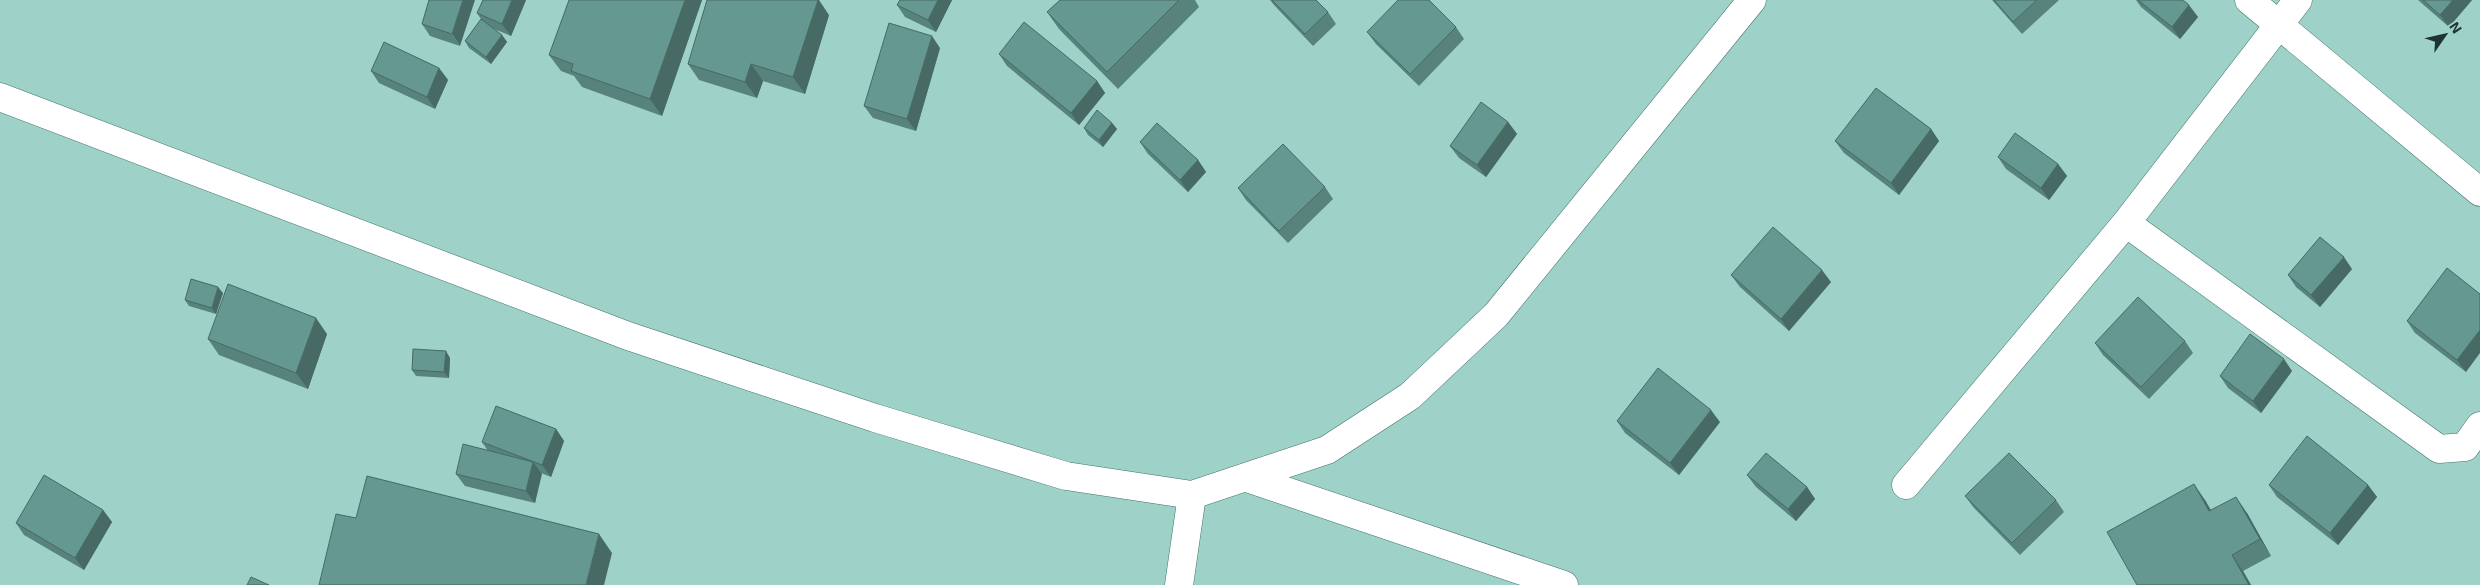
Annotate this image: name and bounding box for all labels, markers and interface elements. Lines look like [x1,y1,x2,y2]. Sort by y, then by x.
north arrow [2420,10,2470,60]
text: N [2446,19,2466,36]

